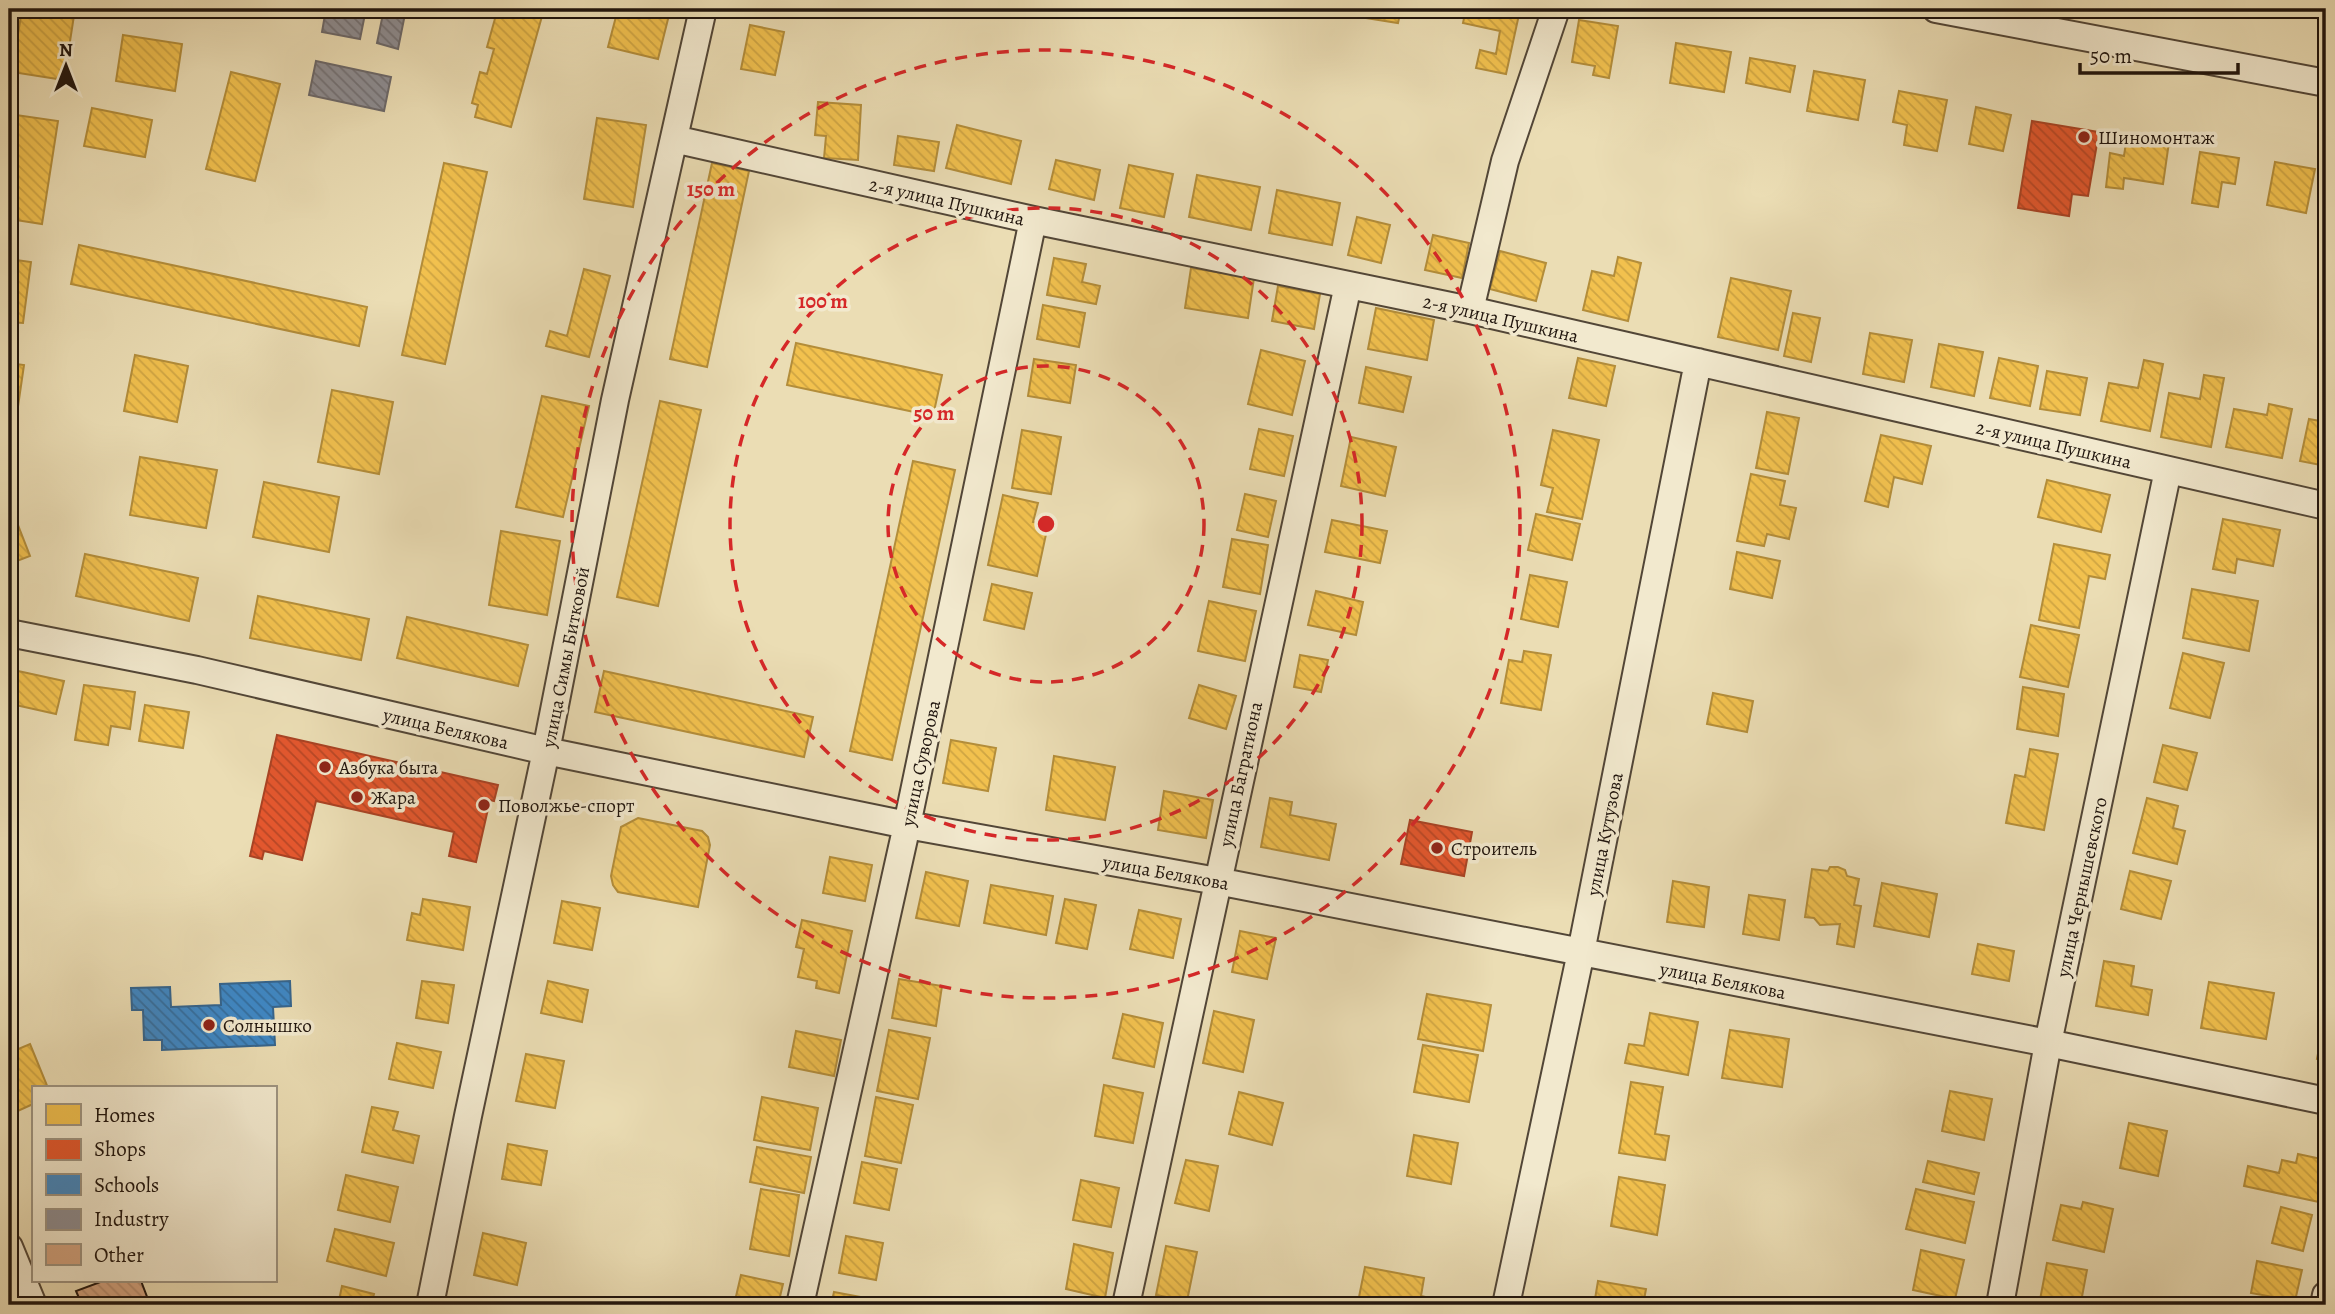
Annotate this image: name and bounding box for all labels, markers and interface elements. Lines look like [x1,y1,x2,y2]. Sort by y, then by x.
north arrow [32,32,102,102]
scale bar [2080,32,2237,76]
text: N [59,37,73,63]
text: 50 m [2090,42,2132,70]
place label: Шиномонтаж [2098,125,2215,151]
marker: Шиномонтаж [2076,129,2092,145]
street label: 2-я улица Пушкина [866,171,1027,233]
text: 150 m [687,175,736,203]
text: 100 m [798,287,848,315]
street label: 2-я улица Пушкина [1420,288,1581,350]
text: 50 m [914,399,955,427]
street label: 2-я улица Пушкина [1973,414,2134,476]
centre of rings [1034,512,1058,536]
street label: улица Симы Битковой [535,564,596,751]
street label: улица Суворова [895,697,947,830]
street label: улица Багратиона [1213,699,1269,850]
street label: улица Белякова [380,702,511,756]
place label: Азбука быта [338,755,439,781]
marker: Азбука быта [317,759,333,775]
street label: улица Кутузова [1580,770,1630,899]
place label: Жара [371,785,416,811]
marker: Жара [349,789,365,805]
place label: Поволжье-спорт [498,793,635,819]
street label: улица Чернышевского [2050,795,2114,981]
marker: Поволжье-спорт [476,797,492,813]
place label: Строитель [1451,836,1537,862]
marker: Строитель [1429,840,1445,856]
street label: улица Белякова [1100,849,1231,897]
street label: улица Белякова [1657,956,1788,1006]
place label: Солнышко [223,1013,312,1039]
marker: Солнышко [201,1017,217,1033]
legend [32,1086,276,1282]
text: Homes [94,1101,155,1129]
text: Shops [94,1135,146,1163]
text: Schools [94,1171,159,1199]
text: Industry [94,1205,169,1233]
text: Other [94,1241,144,1269]

